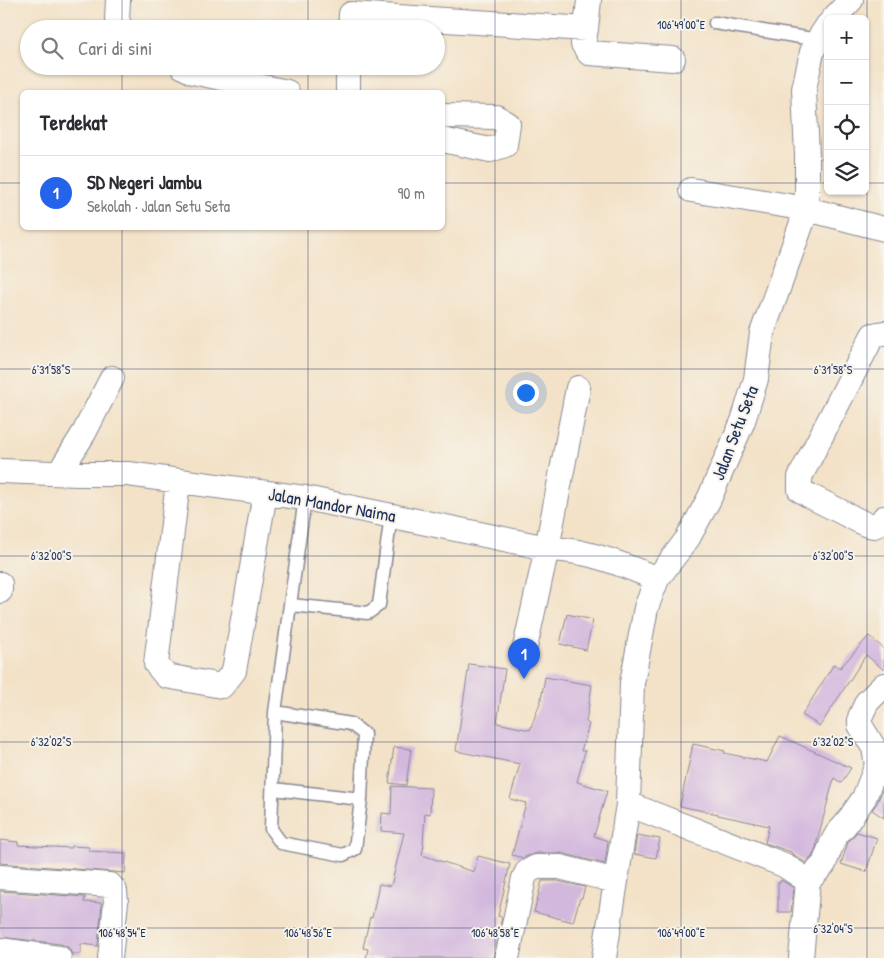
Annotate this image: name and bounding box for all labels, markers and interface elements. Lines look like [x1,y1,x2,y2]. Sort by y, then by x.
map controls [824,15,869,195]
button: + [824,15,869,60]
text: 106°49'00"E [657,16,706,33]
search box [20,20,445,75]
icon: search [38,34,66,62]
text: Cari di sini [78,35,152,61]
button: − [824,60,869,105]
button: locate [824,105,869,150]
text: Terdekat [40,108,107,137]
button: layers [824,150,869,195]
text: SD Negeri Jambu [87,169,202,195]
text: 1 [53,182,59,204]
text: 90 m [397,182,425,204]
text: Sekolah · Jalan Setu Seta [87,195,230,217]
text: 6°31'58"S [32,361,71,378]
text: 6°31'58"S [814,361,853,378]
your location [513,380,539,406]
street label: Jalan Setu Seta [705,382,764,484]
street label: Jalan Mandor Naima [266,481,398,528]
text: 6°32'00"S [31,547,72,564]
text: 6°32'00"S [813,547,854,564]
pin: 1 [508,638,540,679]
text: 6°32'02"S [31,733,72,750]
text: 6°32'02"S [813,733,854,750]
text: 6°32'04"S [813,920,853,937]
text: 106°48'54"E [98,924,146,941]
text: 106°48'56"E [284,924,333,941]
text: 106°48'58"E [471,924,520,941]
text: 106°49'00"E [657,924,706,941]

